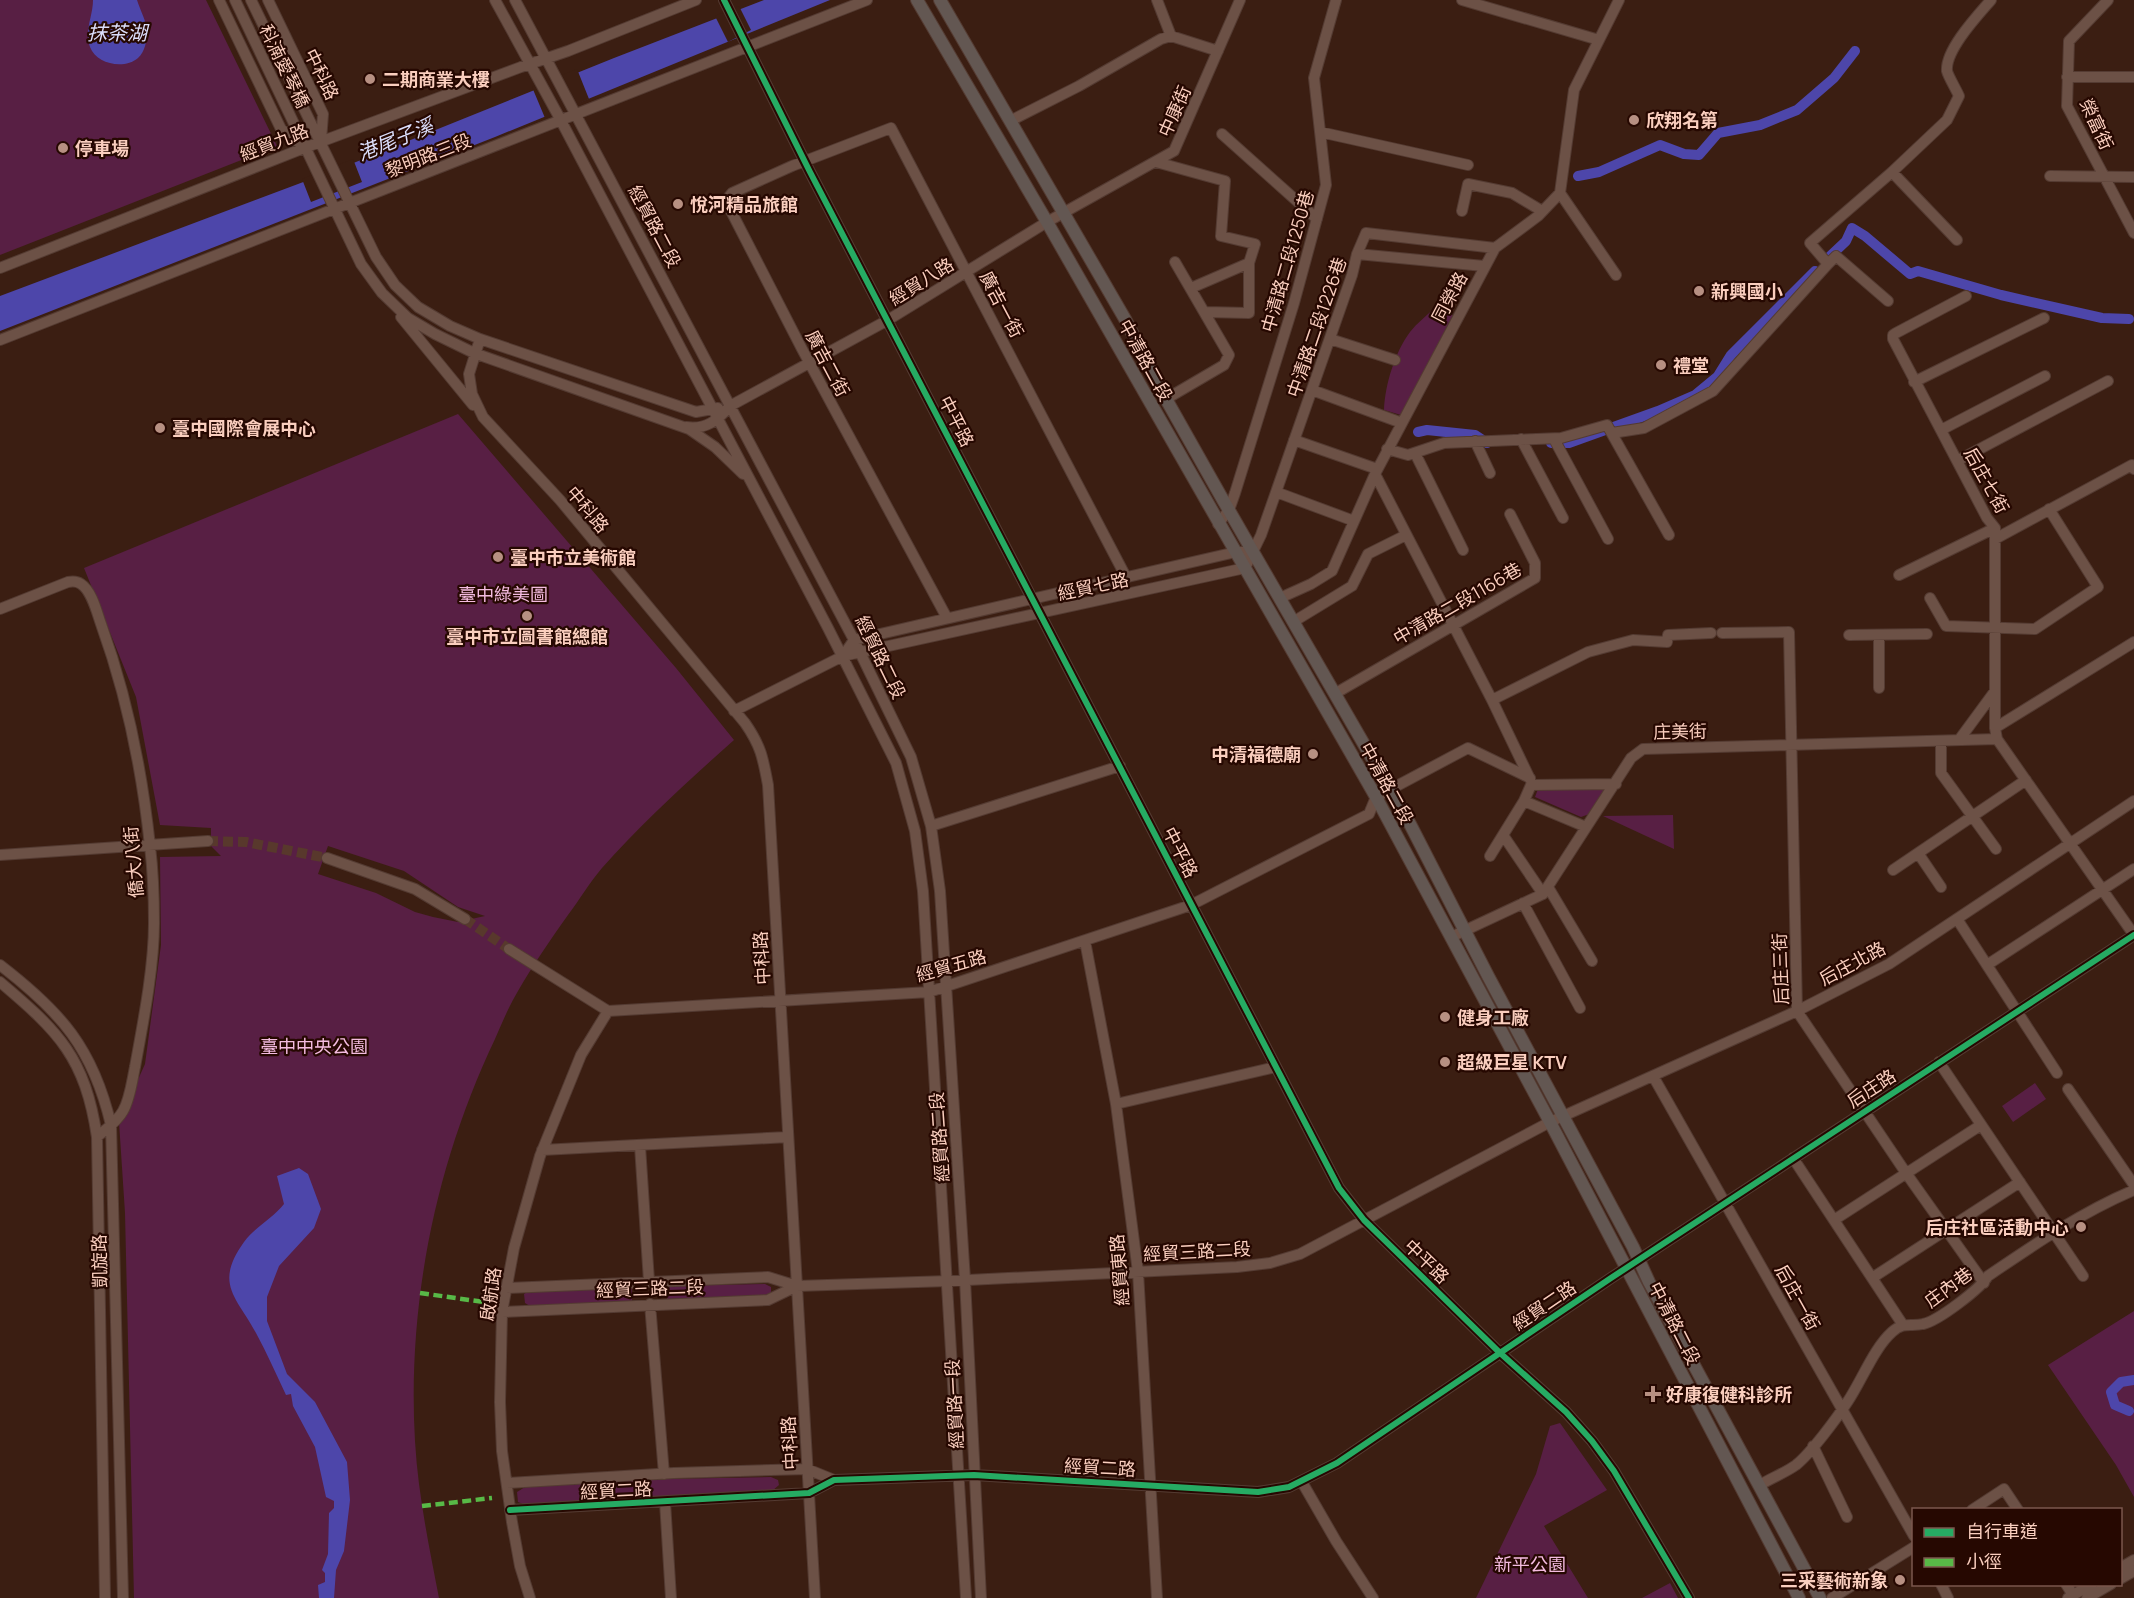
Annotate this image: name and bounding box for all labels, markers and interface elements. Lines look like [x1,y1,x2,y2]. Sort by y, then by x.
water label: 抹茶湖 [87,19,150,46]
street label: 科湳愛琴橋 [254,20,316,112]
street label: 中科路 [299,44,345,104]
place label: 二期商業大樓 [382,67,490,91]
marker: 二期商業大樓 [363,72,377,86]
street label: 中康街 [1152,81,1196,141]
street label: 榮富街 [2075,94,2119,154]
place label: 欣翔名第 [1646,108,1718,132]
water label: 港尾子溪 [353,110,440,167]
marker: 欣翔名第 [1627,113,1641,127]
street label: 經貿九路 [236,118,312,166]
street label: 黎明路三段 [382,128,474,182]
place label: 停車場 [75,136,129,160]
marker: 停車場 [56,141,70,155]
street label: 經貿路二段 [623,181,687,271]
street label: 中清路二段1250巷 [1255,187,1319,335]
place label: 悅河精品旅館 [690,192,798,216]
marker: 悅河精品旅館 [671,197,685,211]
street label: 經貿八路 [884,252,958,310]
street label: 中清路二段1226巷 [1281,254,1351,400]
street label: 廣吉一街 [975,267,1029,341]
street label: 同榮路 [1426,268,1472,326]
place label: 新興國小 [1711,279,1783,303]
marker: 新興國小 [1692,284,1706,298]
street label: 中清路二段 [1114,315,1178,405]
street label: 廣吉二街 [801,326,855,400]
place label: 禮堂 [1673,353,1709,377]
marker: 禮堂 [1654,358,1668,372]
street label: 中平路 [934,391,980,451]
place label: 臺中國際會展中心 [172,416,316,440]
marker: 臺中國際會展中心 [153,421,167,435]
street label: 后庄七街 [1959,443,2015,517]
street label: 中科路 [561,481,615,537]
place label: 臺中市立美術館 [510,545,636,569]
marker: 臺中市立美術館 [491,550,505,564]
street label: 中清路二段1166巷 [1388,557,1526,649]
street label: 經貿七路 [1055,567,1131,605]
park label: 臺中綠美圖 [458,582,548,606]
marker: 臺中市立圖書館總館 [520,609,534,623]
street label: 經貿路二段 [850,611,912,703]
place label: 臺中市立圖書館總館 [446,624,608,648]
street label: 庄美街 [1653,719,1707,743]
street label: 中清路二段 [1355,738,1419,828]
place label: 中清福德廟 [1211,742,1301,766]
marker: 中清福德廟 [1306,747,1320,761]
street label: 中平路 [1158,822,1204,882]
street label: 僑大八街 [118,825,148,899]
street label: 中科路 [748,930,774,986]
street label: 后庄三街 [1767,933,1793,1005]
street label: 后庄北路 [1815,936,1889,990]
street label: 經貿五路 [913,944,989,986]
place label: 健身工廠 [1457,1005,1529,1029]
marker: 健身工廠 [1438,1010,1452,1024]
park label: 臺中中央公園 [260,1034,368,1058]
place label: 超級巨星 KTV [1457,1050,1567,1074]
marker: 超級巨星 KTV [1438,1055,1452,1069]
street label: 后庄路 [1842,1063,1900,1113]
street label: 經貿路二段 [924,1091,954,1183]
place label: 后庄社區活動中心 [1925,1215,2069,1239]
marker: 后庄社區活動中心 [2074,1220,2088,1234]
street label: 經貿東路 [1104,1233,1134,1307]
street label: 凱旋路 [87,1234,111,1288]
street label: 中平路 [1399,1234,1455,1288]
street label: 經貿三路二段 [1142,1236,1252,1266]
street label: 后庄一街 [1770,1260,1826,1334]
street label: 庄內巷 [1919,1261,1977,1313]
street label: 啟航路 [474,1266,506,1322]
street label: 經貿三路二段 [596,1274,704,1302]
street label: 經貿二路 [1507,1275,1581,1335]
street label: 中清路二段 [1644,1277,1706,1369]
street label: 經貿路一段 [940,1358,968,1450]
place label: 好康復健科診所 [1666,1382,1792,1406]
marker: 好康復健科診所 [1644,1385,1662,1403]
street label: 中科路 [776,1415,802,1471]
street label: 經貿二路 [1063,1453,1137,1481]
street label: 經貿二路 [579,1476,653,1504]
legend [1912,1508,2122,1586]
text: 自行車道 [1966,1519,2038,1543]
text: 小徑 [1966,1549,2002,1573]
park label: 新平公園 [1494,1552,1566,1576]
place label: 三采藝術新象 [1780,1568,1888,1592]
marker: 三采藝術新象 [1893,1573,1907,1587]

